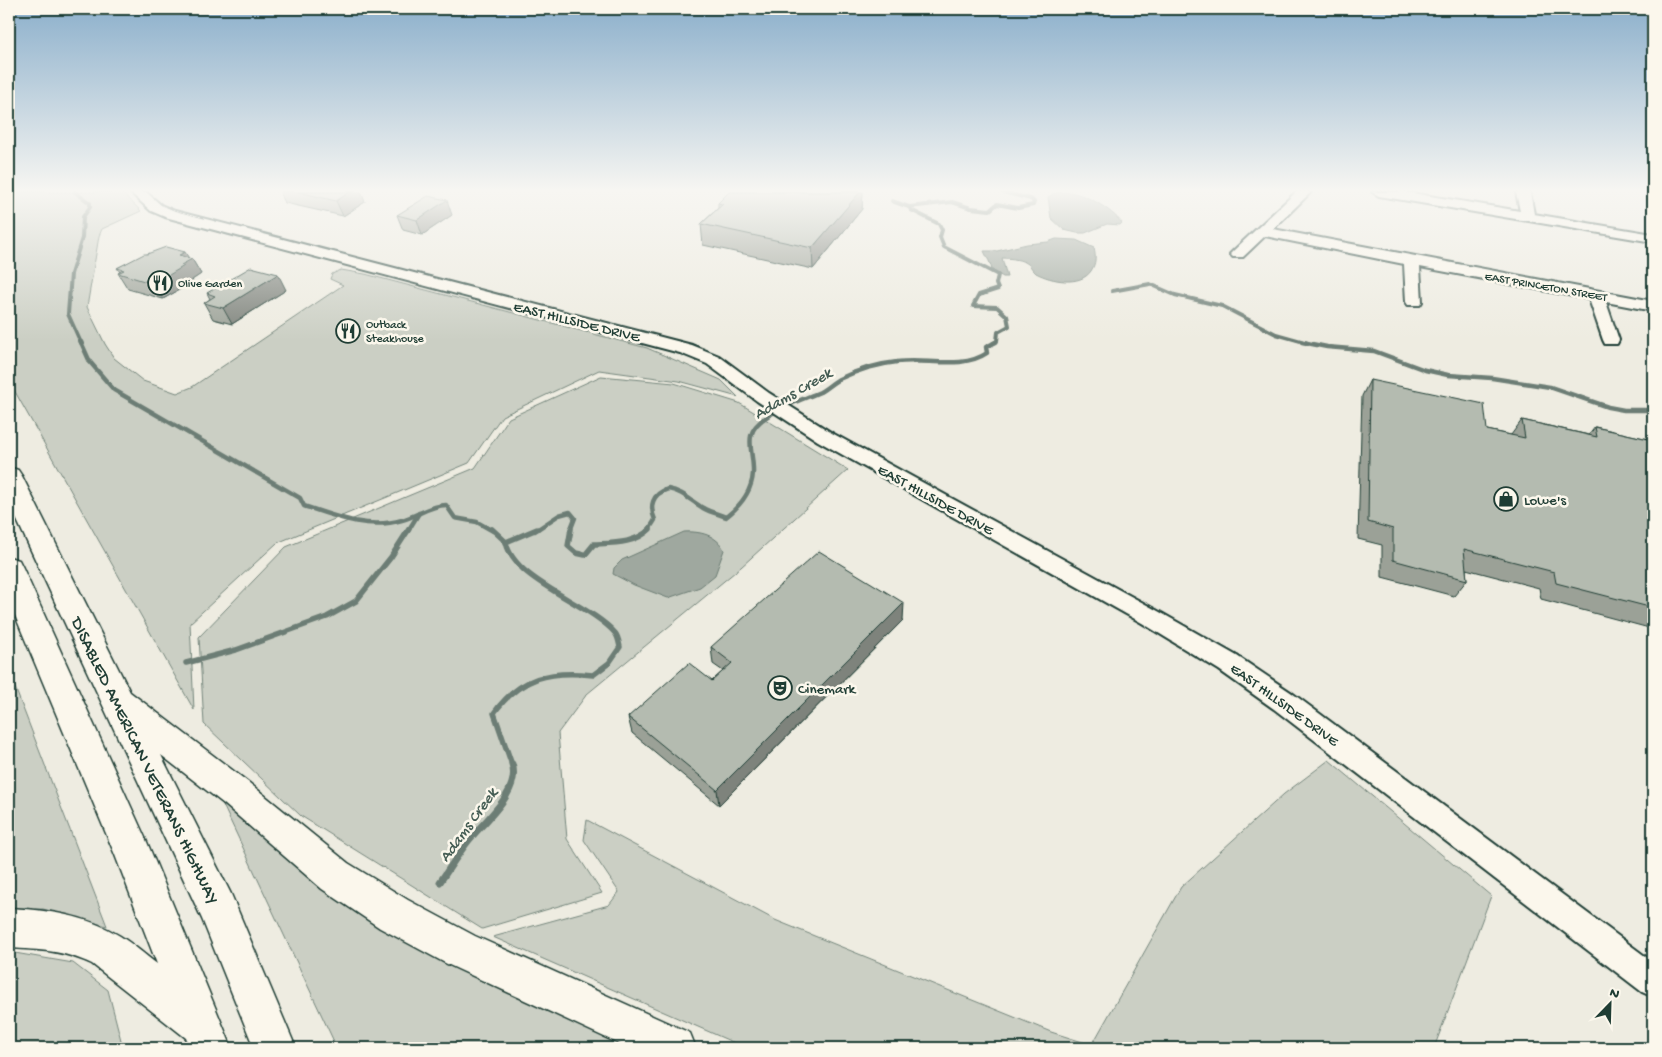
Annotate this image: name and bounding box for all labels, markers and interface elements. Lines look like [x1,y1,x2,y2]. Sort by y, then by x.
restaurant icon: Olive Garden [147,270,173,296]
street label: EAST PRINCETON STREET [1484,270,1609,306]
place label: Olive Garden [178,278,243,292]
street label: EAST HILLSIDE DRIVE [511,299,642,348]
restaurant icon: Outback Steakhouse [335,318,361,344]
place label: Outback Steakhouse [366,319,424,347]
water label: Adams Creek [751,364,838,425]
street label: EAST HILLSIDE DRIVE [874,461,997,540]
shop icon: Lowe's [1493,486,1519,512]
place label: Lowe's [1524,492,1566,510]
street label: DISABLED AMERICAN VETERANS HIGHWAY [64,613,223,908]
street label: EAST HILLSIDE DRIVE [1226,660,1342,751]
theatre icon: Cinemark [767,675,793,701]
place label: Cinemark [798,681,857,699]
water label: Adams Creek [437,784,504,867]
north arrow [1584,980,1634,1030]
text: N [1607,985,1622,1004]

